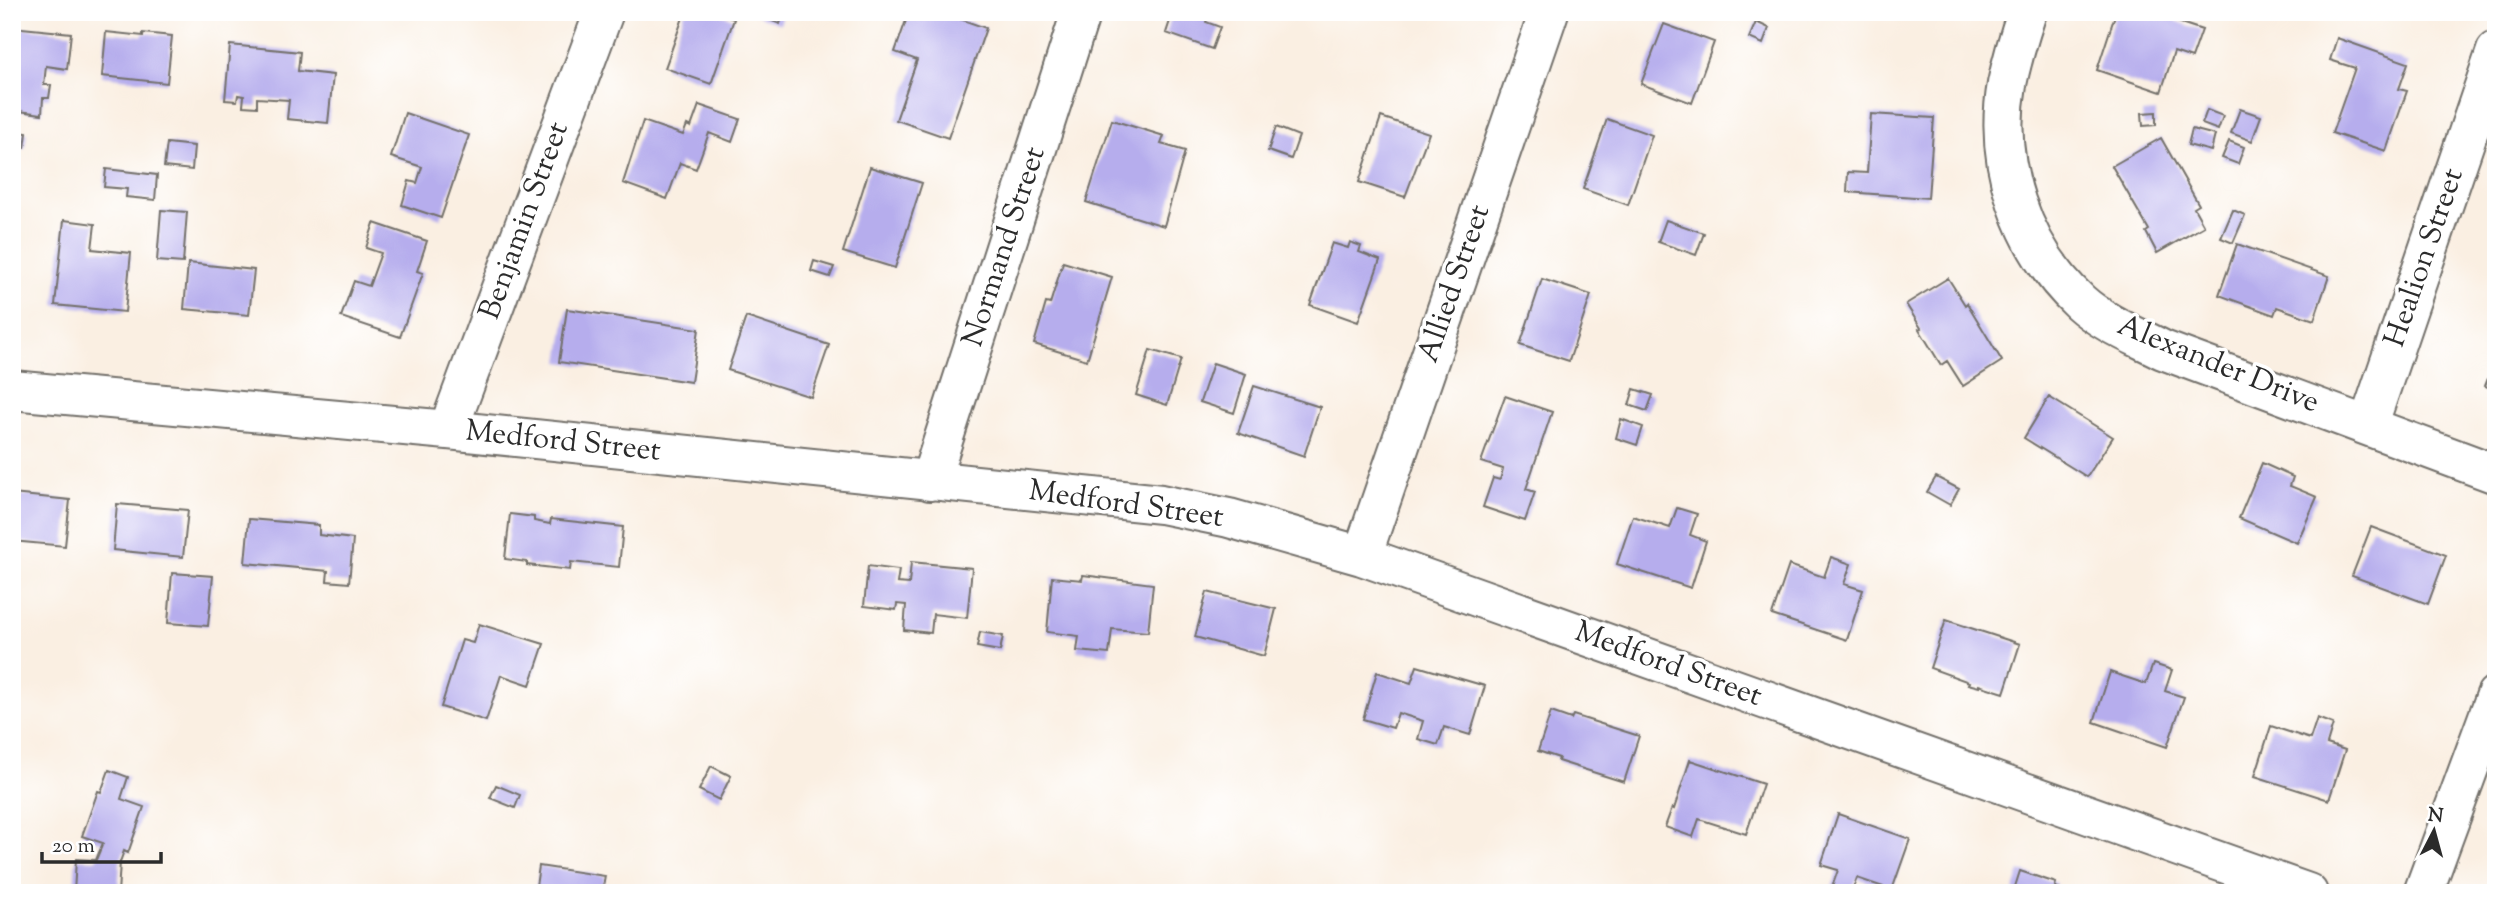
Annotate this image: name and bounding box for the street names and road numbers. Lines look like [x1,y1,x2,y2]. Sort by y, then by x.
street label: Benjamin Street [469,116,581,326]
street label: Normand Street [952,141,1058,353]
street label: Healion Street [2374,163,2476,353]
street label: Allied Street [1408,199,1502,369]
street label: Alexander Drive [2111,305,2325,425]
street label: Medford Street [463,410,663,474]
street label: Medford Street [1026,470,1226,540]
street label: Medford Street [1568,611,1768,719]

